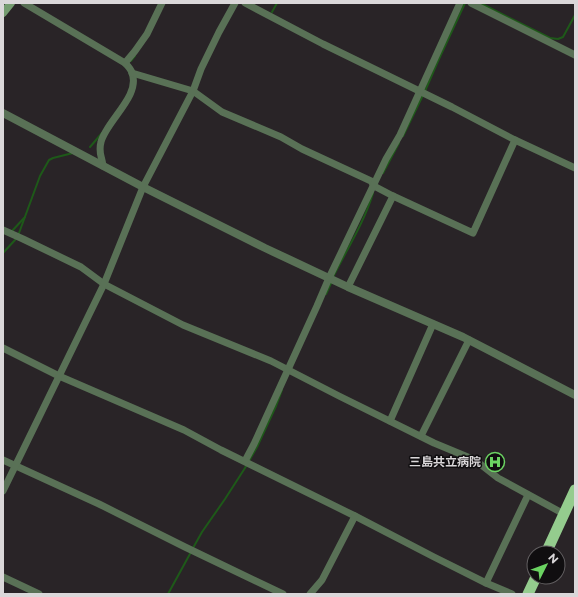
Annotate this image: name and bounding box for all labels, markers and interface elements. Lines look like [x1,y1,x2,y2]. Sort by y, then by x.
hospital icon: 三島共立病院 [484,451,506,473]
place label: 三島共立病院 [409,454,481,469]
north arrow [526,545,566,585]
text: N [545,550,562,566]

